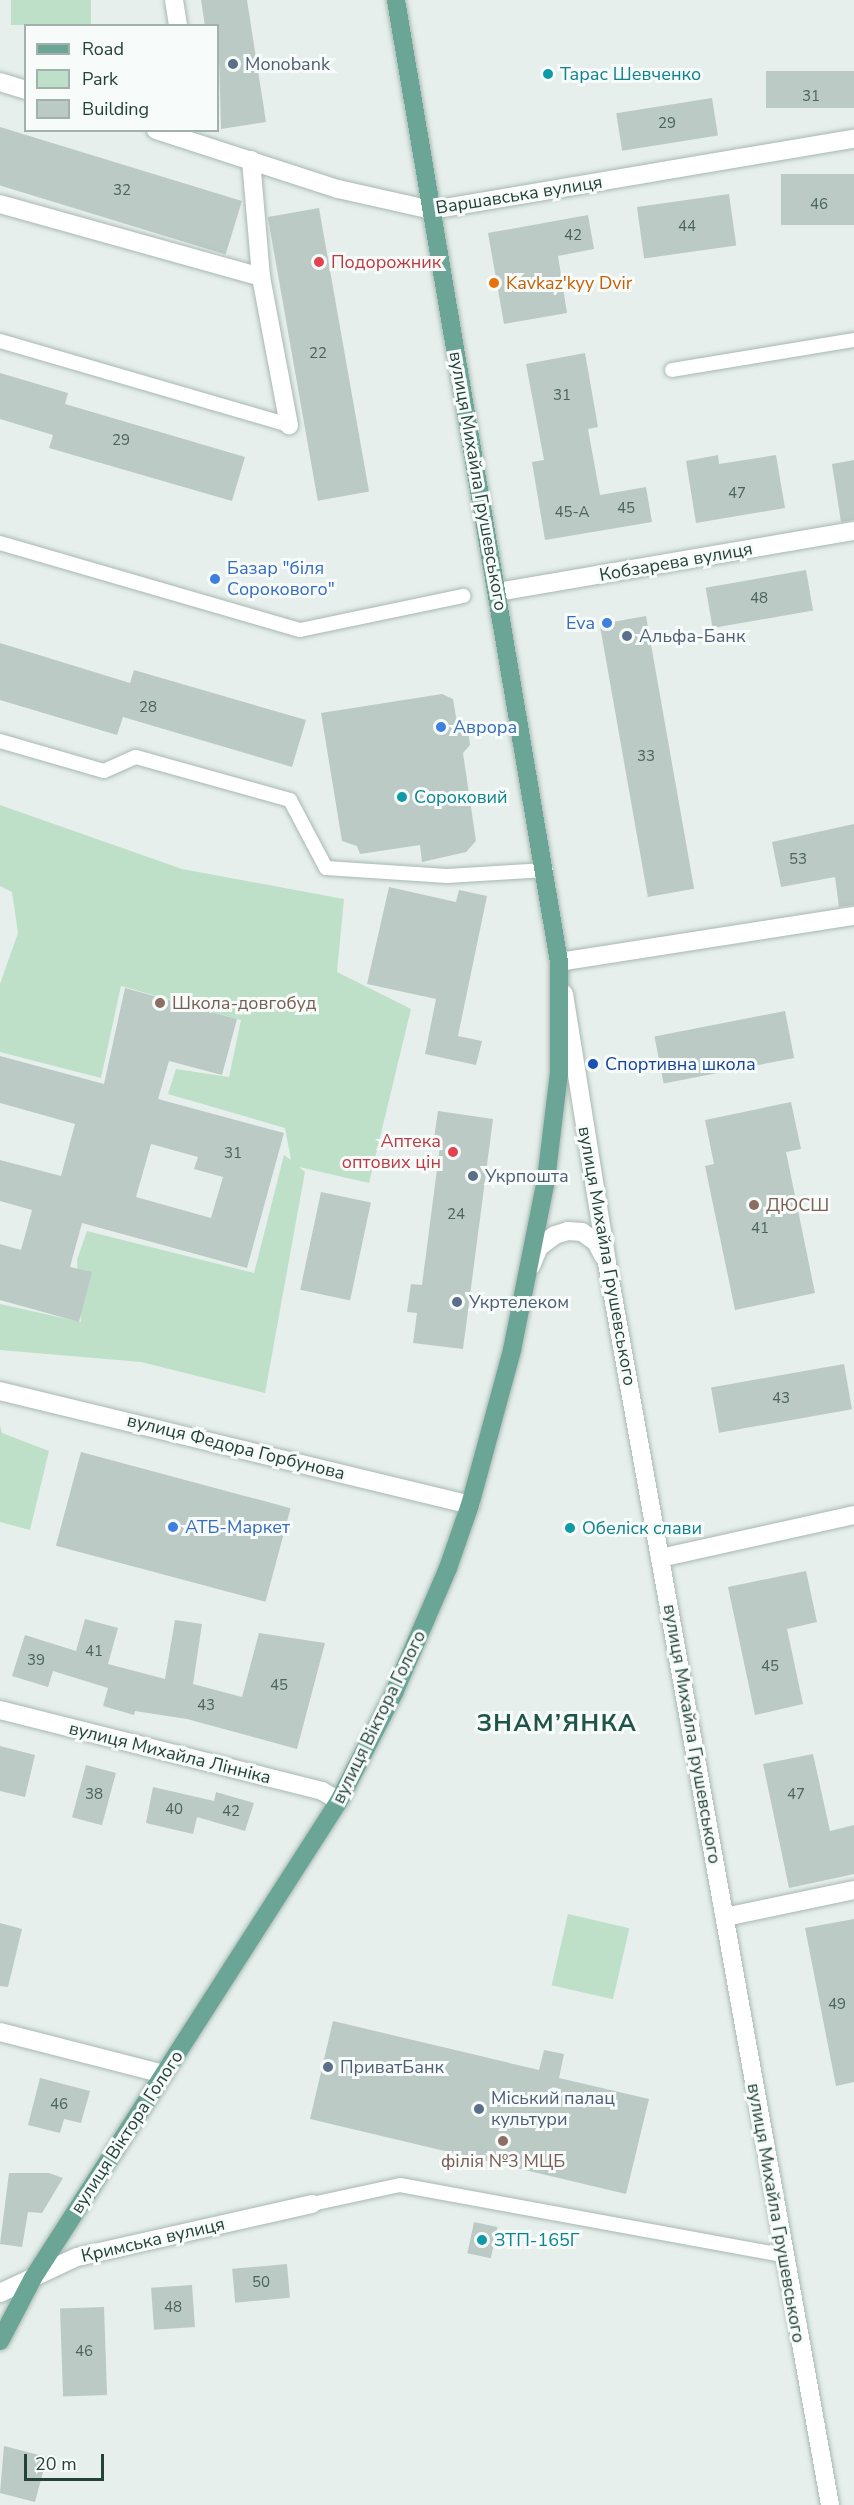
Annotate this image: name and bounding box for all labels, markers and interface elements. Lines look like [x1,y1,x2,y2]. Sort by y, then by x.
legend [24,24,219,132]
text: Road [82,37,124,61]
place label: Monobank [245,53,330,75]
marker: Monobank [226,57,240,71]
place label: Тарас Шевченко [560,63,701,85]
text: Park [82,67,118,91]
marker: Тарас Шевченко [541,67,555,81]
house number: 31 [802,88,820,106]
text: Building [82,97,149,121]
house number: 29 [658,115,676,133]
street label: Варшавська вулиця [434,171,604,219]
house number: 32 [113,182,131,200]
house number: 46 [810,196,828,214]
house number: 44 [678,218,696,236]
house number: 42 [564,227,582,245]
place label: Подорожник [331,251,441,273]
marker: Подорожник [312,255,326,269]
place label: Kavkazʹkyy Dvir [506,272,632,294]
marker: Kavkazʹkyy Dvir [487,276,501,290]
house number: 22 [309,345,327,363]
street label: вулиця Михайла Грушевського [445,350,511,612]
house number: 31 [553,387,571,405]
house number: 29 [112,432,130,450]
house number: 47 [728,485,746,503]
house number: 45 [617,500,635,518]
house number: 45-А [554,504,590,522]
street label: Кобзарева вулиця [598,538,754,586]
place label: Базар "біля Сорокового" [227,558,335,600]
marker: Базар "біля Сорокового" [208,572,222,586]
house number: 48 [750,590,768,608]
place label: Eva [566,612,595,634]
marker: Eva [600,616,614,630]
place label: Альфа-Банк [639,625,745,647]
marker: Альфа-Банк [620,629,634,643]
house number: 28 [139,699,157,717]
place label: Аврора [453,716,517,738]
marker: Аврора [434,720,448,734]
house number: 33 [637,748,655,766]
place label: Сороковий [414,786,508,808]
marker: Сороковий [395,790,409,804]
house number: 53 [789,851,807,869]
place label: Школа-довгобуд [172,992,316,1014]
marker: Школа-довгобуд [153,996,167,1010]
place label: Спортивна школа [605,1053,756,1075]
marker: Спортивна школа [586,1057,600,1071]
street label: вулиця Михайла Грушевського [574,1125,640,1387]
place label: Аптека оптових цін [342,1131,441,1174]
house number: 31 [224,1145,242,1163]
marker: Аптека оптових цін [446,1145,460,1159]
place label: Укрпошта [485,1165,569,1187]
marker: Укрпошта [466,1169,480,1183]
place label: ДЮСШ [766,1194,829,1216]
marker: ДЮСШ [747,1198,761,1212]
house number: 24 [447,1206,465,1224]
house number: 41 [751,1220,769,1238]
place label: Укртелеком [469,1291,569,1313]
marker: Укртелеком [450,1295,464,1309]
house number: 43 [772,1390,790,1408]
street label: вулиця Федора Горбунова [125,1409,347,1485]
place label: АТБ-Маркет [185,1516,290,1538]
place label: Обеліск слави [582,1517,702,1539]
marker: АТБ-Маркет [166,1520,180,1534]
marker: Обеліск слави [563,1521,577,1535]
street label: вулиця Михайла Грушевського [659,1603,725,1865]
street label: вулиця Віктора Голого [328,1627,430,1807]
house number: 41 [85,1643,103,1661]
house number: 39 [27,1652,45,1670]
house number: 45 [761,1658,779,1676]
house number: 45 [270,1677,288,1695]
house number: 43 [197,1697,215,1715]
district label: ЗНАМ’ЯНКА [477,1710,637,1738]
street label: вулиця Михайла Лінніка [67,1717,273,1789]
house number: 38 [85,1786,103,1804]
house number: 47 [787,1786,805,1804]
house number: 40 [165,1801,183,1819]
house number: 42 [222,1803,240,1821]
house number: 49 [828,1996,846,2014]
street label: вулиця Віктора Голого [66,2046,188,2218]
place label: ПриватБанк [340,2056,444,2078]
marker: ПриватБанк [321,2060,335,2074]
street label: вулиця Михайла Грушевського [743,2082,809,2344]
place label: Міський палац культури [491,2088,615,2130]
house number: 46 [50,2096,68,2114]
marker: Міський палац культури [472,2102,486,2116]
marker: філія №3 МЦБ [496,2134,510,2148]
place label: філія №3 МЦБ [441,2150,565,2172]
street label: Кримська вулиця [79,2213,227,2267]
place label: ЗТП-165Г [494,2229,580,2251]
marker: ЗТП-165Г [475,2233,489,2247]
house number: 50 [252,2274,270,2292]
house number: 48 [164,2299,182,2317]
house number: 46 [75,2343,93,2361]
scale bar [27,2442,106,2480]
text: 20 m [35,2452,77,2476]

